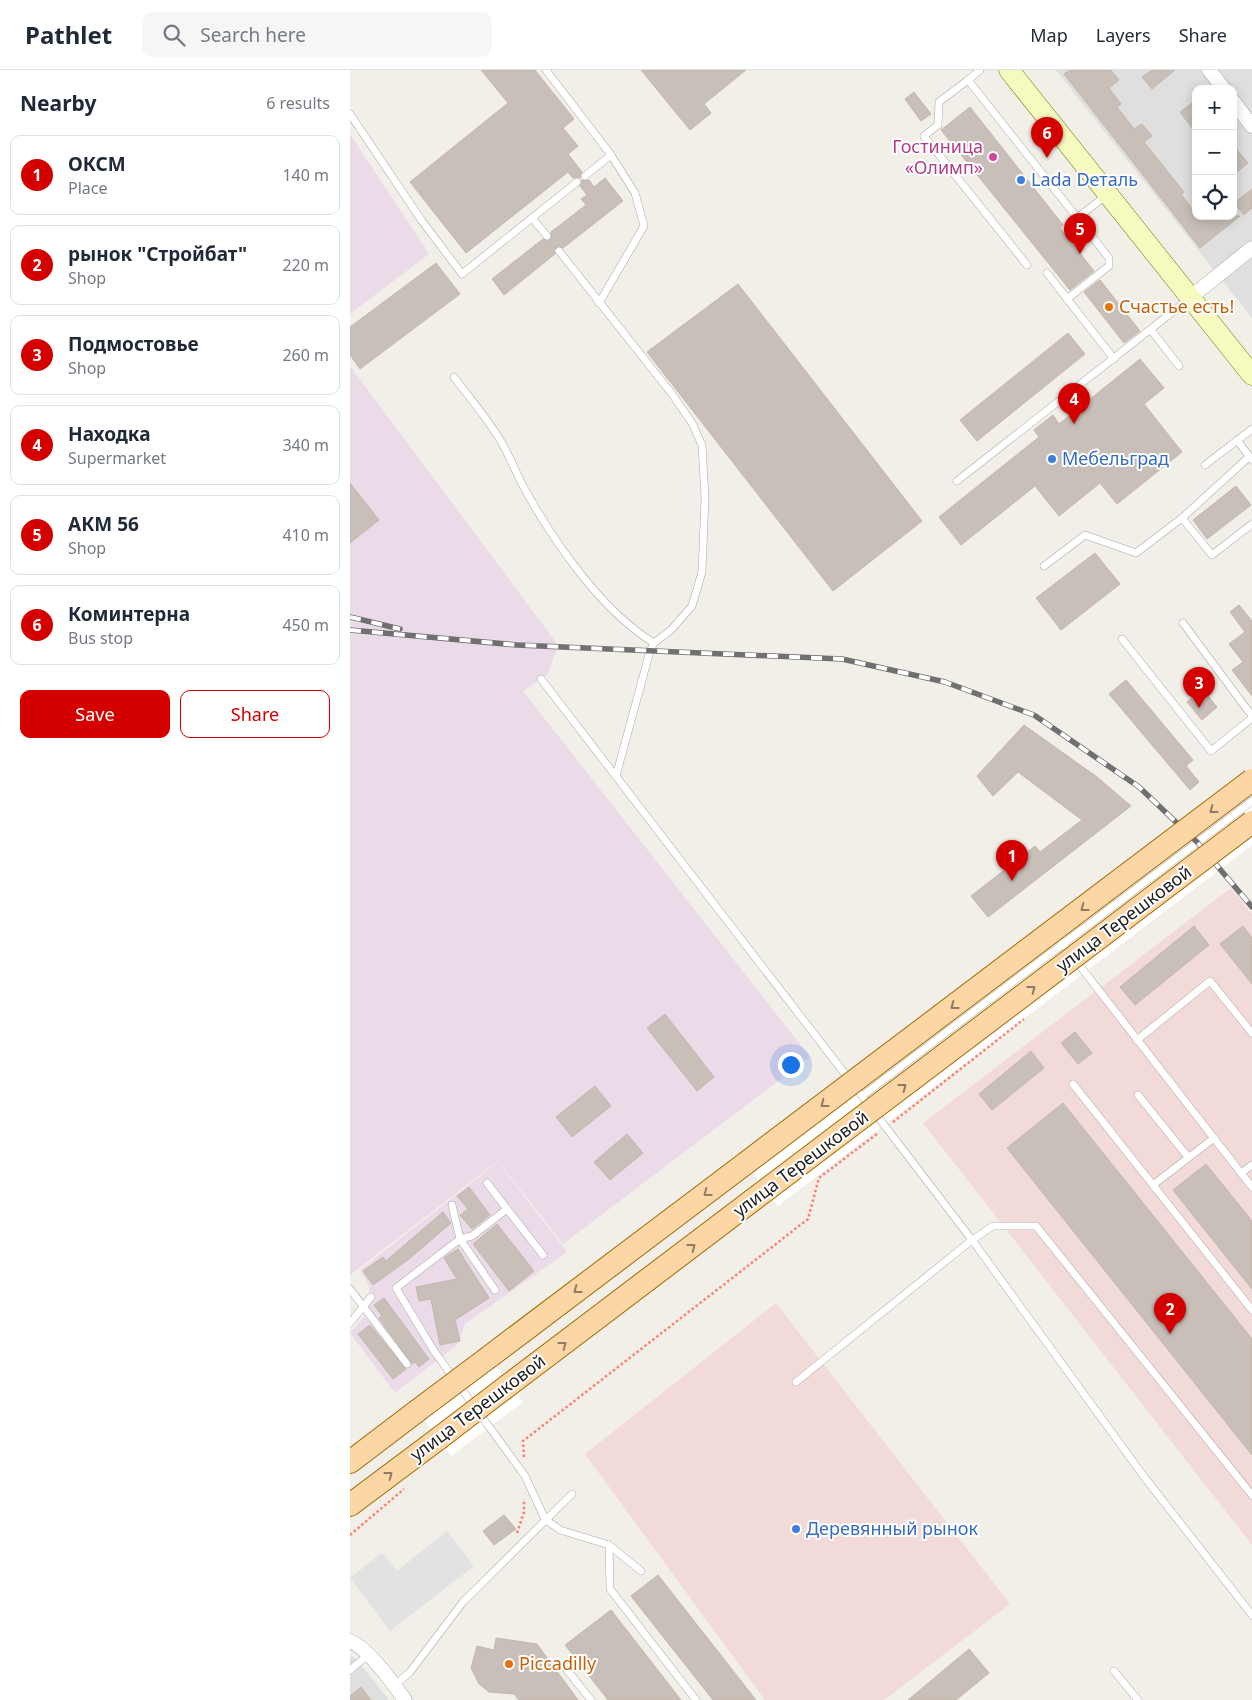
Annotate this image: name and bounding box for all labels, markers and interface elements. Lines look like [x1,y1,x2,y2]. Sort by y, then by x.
search box [142,12,492,57]
text: Pathlet [25,18,112,51]
icon: search [160,21,188,49]
text: Search here [200,22,306,48]
text: Map [1030,23,1068,47]
text: Layers [1096,23,1151,47]
text: Share [1179,23,1227,47]
map controls [1192,85,1237,220]
button: + [1192,85,1237,130]
text: Nearby [20,89,96,117]
text: 6 results [266,92,330,114]
pin: 6 [1031,117,1063,158]
button: − [1192,130,1237,175]
place label: Гостиница «Олимп» [892,134,983,179]
text: ОКСМ [68,151,126,177]
marker: Гостиница «Олимп» [987,151,999,163]
text: 1 [32,164,42,186]
text: 140 m [282,164,329,186]
place label: Lada Dеталь [1031,167,1138,191]
marker: Lada Dеталь [1015,174,1027,186]
button: locate [1192,175,1237,220]
text: Place [68,177,108,199]
pin: 5 [1064,213,1096,254]
text: рынок "Стройбат" [68,241,247,267]
text: 2 [32,254,42,276]
text: 220 m [282,254,329,276]
text: Shop [68,267,106,289]
place label: Счастье есть! [1119,294,1234,318]
marker: Счастье есть! [1103,301,1115,313]
text: Подмостовье [68,331,199,357]
text: 3 [32,344,42,366]
text: 260 m [282,344,329,366]
text: Shop [68,357,106,379]
pin: 4 [1058,383,1090,424]
text: Находка [68,421,151,447]
text: 4 [32,434,42,456]
text: 340 m [282,434,329,456]
place label: Мебельград [1062,446,1169,470]
text: Supermarket [68,447,166,469]
marker: Мебельград [1046,453,1058,465]
text: АКМ 56 [68,511,139,537]
text: 5 [32,524,42,546]
text: 410 m [282,524,329,546]
text: Shop [68,537,106,559]
text: Коминтерна [68,601,190,627]
text: 6 [32,614,42,636]
text: 450 m [282,614,329,636]
text: Bus stop [68,627,133,649]
pin: 3 [1183,667,1215,708]
button: Save [20,690,170,738]
button: Share [180,690,330,738]
one-way arrow [1210,804,1219,812]
pin: 1 [996,840,1028,881]
street label: улица Терешковой [1051,859,1196,977]
one-way arrow [1080,902,1089,911]
one-way arrow [1026,986,1035,994]
one-way arrow [951,1000,960,1008]
your location [778,1052,804,1078]
one-way arrow [897,1084,907,1093]
one-way arrow [821,1098,830,1106]
street label: улица Терешковой [728,1104,873,1222]
one-way arrow [704,1187,713,1195]
one-way arrow [686,1244,695,1252]
one-way arrow [574,1285,583,1293]
pin: 2 [1154,1293,1186,1334]
one-way arrow [557,1342,566,1350]
street label: улица Терешковой [405,1348,550,1466]
one-way arrow [383,1473,392,1481]
place label: Деревянный рынок [806,1516,978,1540]
marker: Деревянный рынок [790,1523,802,1535]
place label: Piccadilly [519,1651,597,1675]
marker: Piccadilly [503,1658,515,1670]

